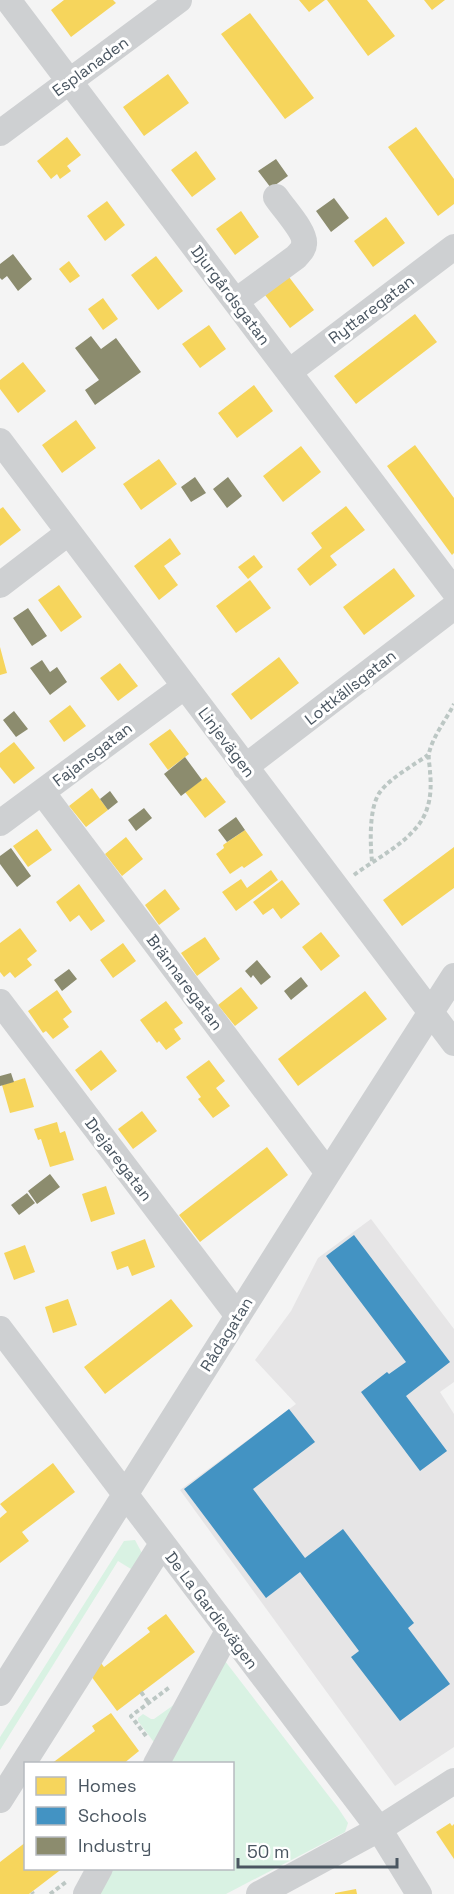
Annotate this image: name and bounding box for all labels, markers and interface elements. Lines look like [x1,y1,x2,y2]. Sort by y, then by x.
street label: Esplanaden [48,32,133,101]
street label: Djurgårdsgatan [186,241,275,349]
street label: Ryttaregatan [324,270,418,349]
street label: Lottkällsgatan [300,645,400,730]
street label: Linjevägen [193,703,260,782]
street label: Fajansgatan [48,718,136,791]
street label: Brännaregatan [142,930,228,1034]
street label: Drejaregatan [80,1113,157,1205]
street label: Rådagatan [195,1293,257,1375]
street label: De La Gardievägen [160,1547,263,1673]
legend [24,1762,234,1870]
text: Homes [78,1774,137,1797]
text: Schools [78,1804,147,1827]
scale bar [238,1831,397,1869]
text: Industry [78,1834,151,1857]
text: 50 m [247,1840,289,1863]

